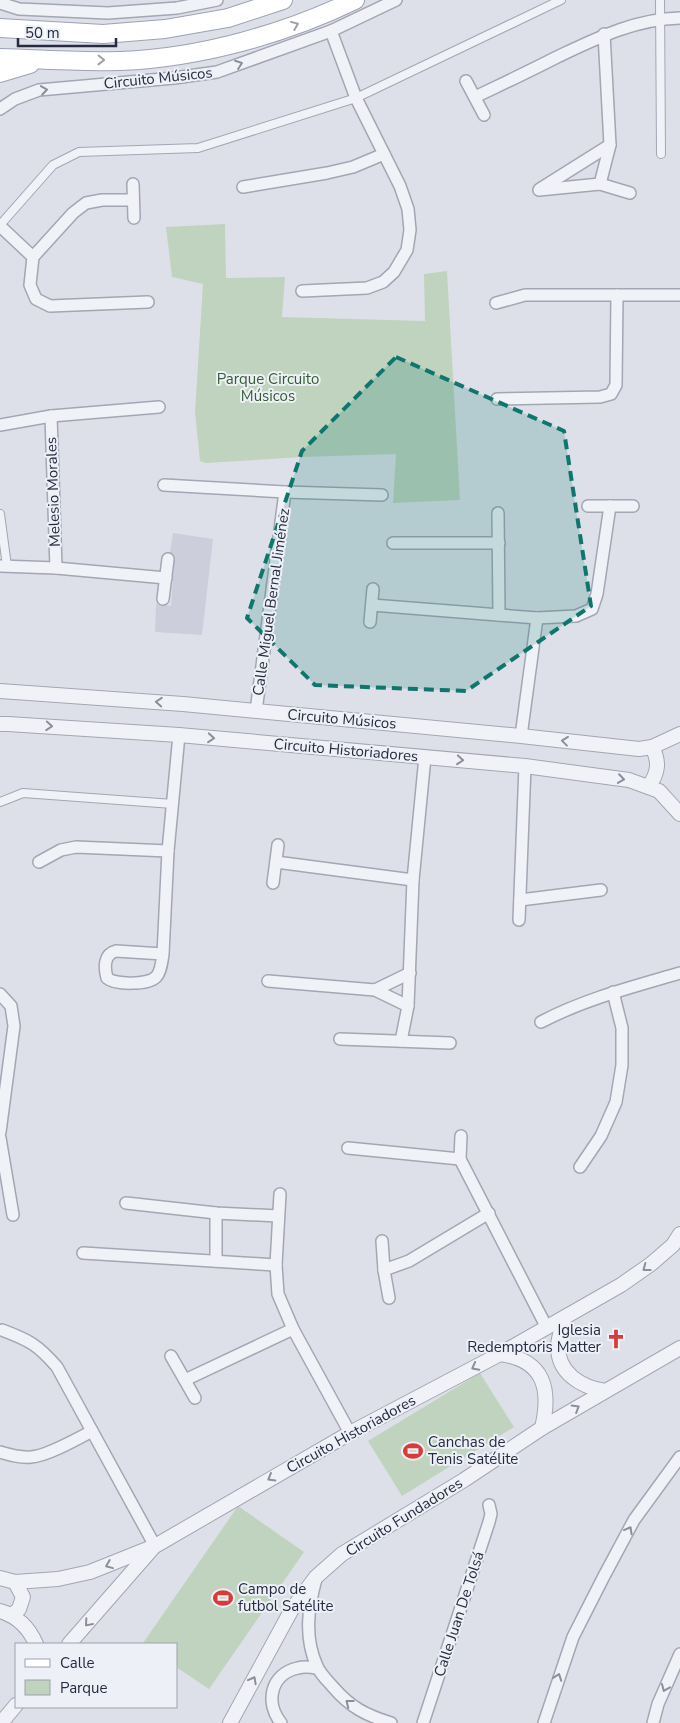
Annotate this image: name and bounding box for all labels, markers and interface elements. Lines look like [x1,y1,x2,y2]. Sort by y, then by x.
scale bar [18,15,115,47]
one-way arrow [290,21,298,31]
text: 50 m [25,23,60,43]
one-way arrow [98,55,105,65]
one-way arrow [234,60,243,70]
street label: Circuito Músicos [103,62,213,94]
one-way arrow [40,85,48,96]
park label: Parque Circuito Músicos [217,369,319,406]
street label: Melesio Morales [41,437,65,547]
street label: Calle Miguel Bernal Jiménez [248,507,294,697]
one-way arrow [155,697,163,708]
street label: Circuito Músicos [287,704,397,734]
one-way arrow [45,721,53,732]
one-way arrow [207,732,215,743]
street label: Circuito Historiadores [273,734,419,766]
one-way arrow [561,736,569,747]
one-way arrow [456,754,464,765]
one-way arrow [617,773,625,784]
one-way arrow [642,1262,652,1271]
place label: Iglesia Redemptoris Matter [467,1320,602,1357]
church icon: Iglesia Redemptoris Matter [605,1328,627,1350]
one-way arrow [471,1361,480,1371]
street label: Circuito Historiadores [283,1390,419,1478]
one-way arrow [571,1404,580,1414]
place label: Canchas de Tenis Satélite [428,1432,518,1469]
sports icon: Canchas de Tenis Satélite [402,1440,424,1462]
one-way arrow [267,1472,276,1482]
street label: Circuito Fundadores [342,1473,466,1561]
one-way arrow [622,1527,632,1536]
street label: Calle Juan De Tolsá [429,1549,489,1679]
one-way arrow [106,1559,114,1569]
place label: Campo de futbol Satélite [238,1579,333,1616]
sports icon: Campo de futbol Satélite [212,1587,234,1609]
one-way arrow [85,1617,94,1626]
legend [15,1643,178,1708]
text: Calle [60,1653,95,1673]
one-way arrow [552,1673,562,1681]
one-way arrow [247,1676,257,1685]
text: Parque [60,1678,108,1698]
one-way arrow [661,1683,672,1692]
one-way arrow [345,1700,355,1709]

